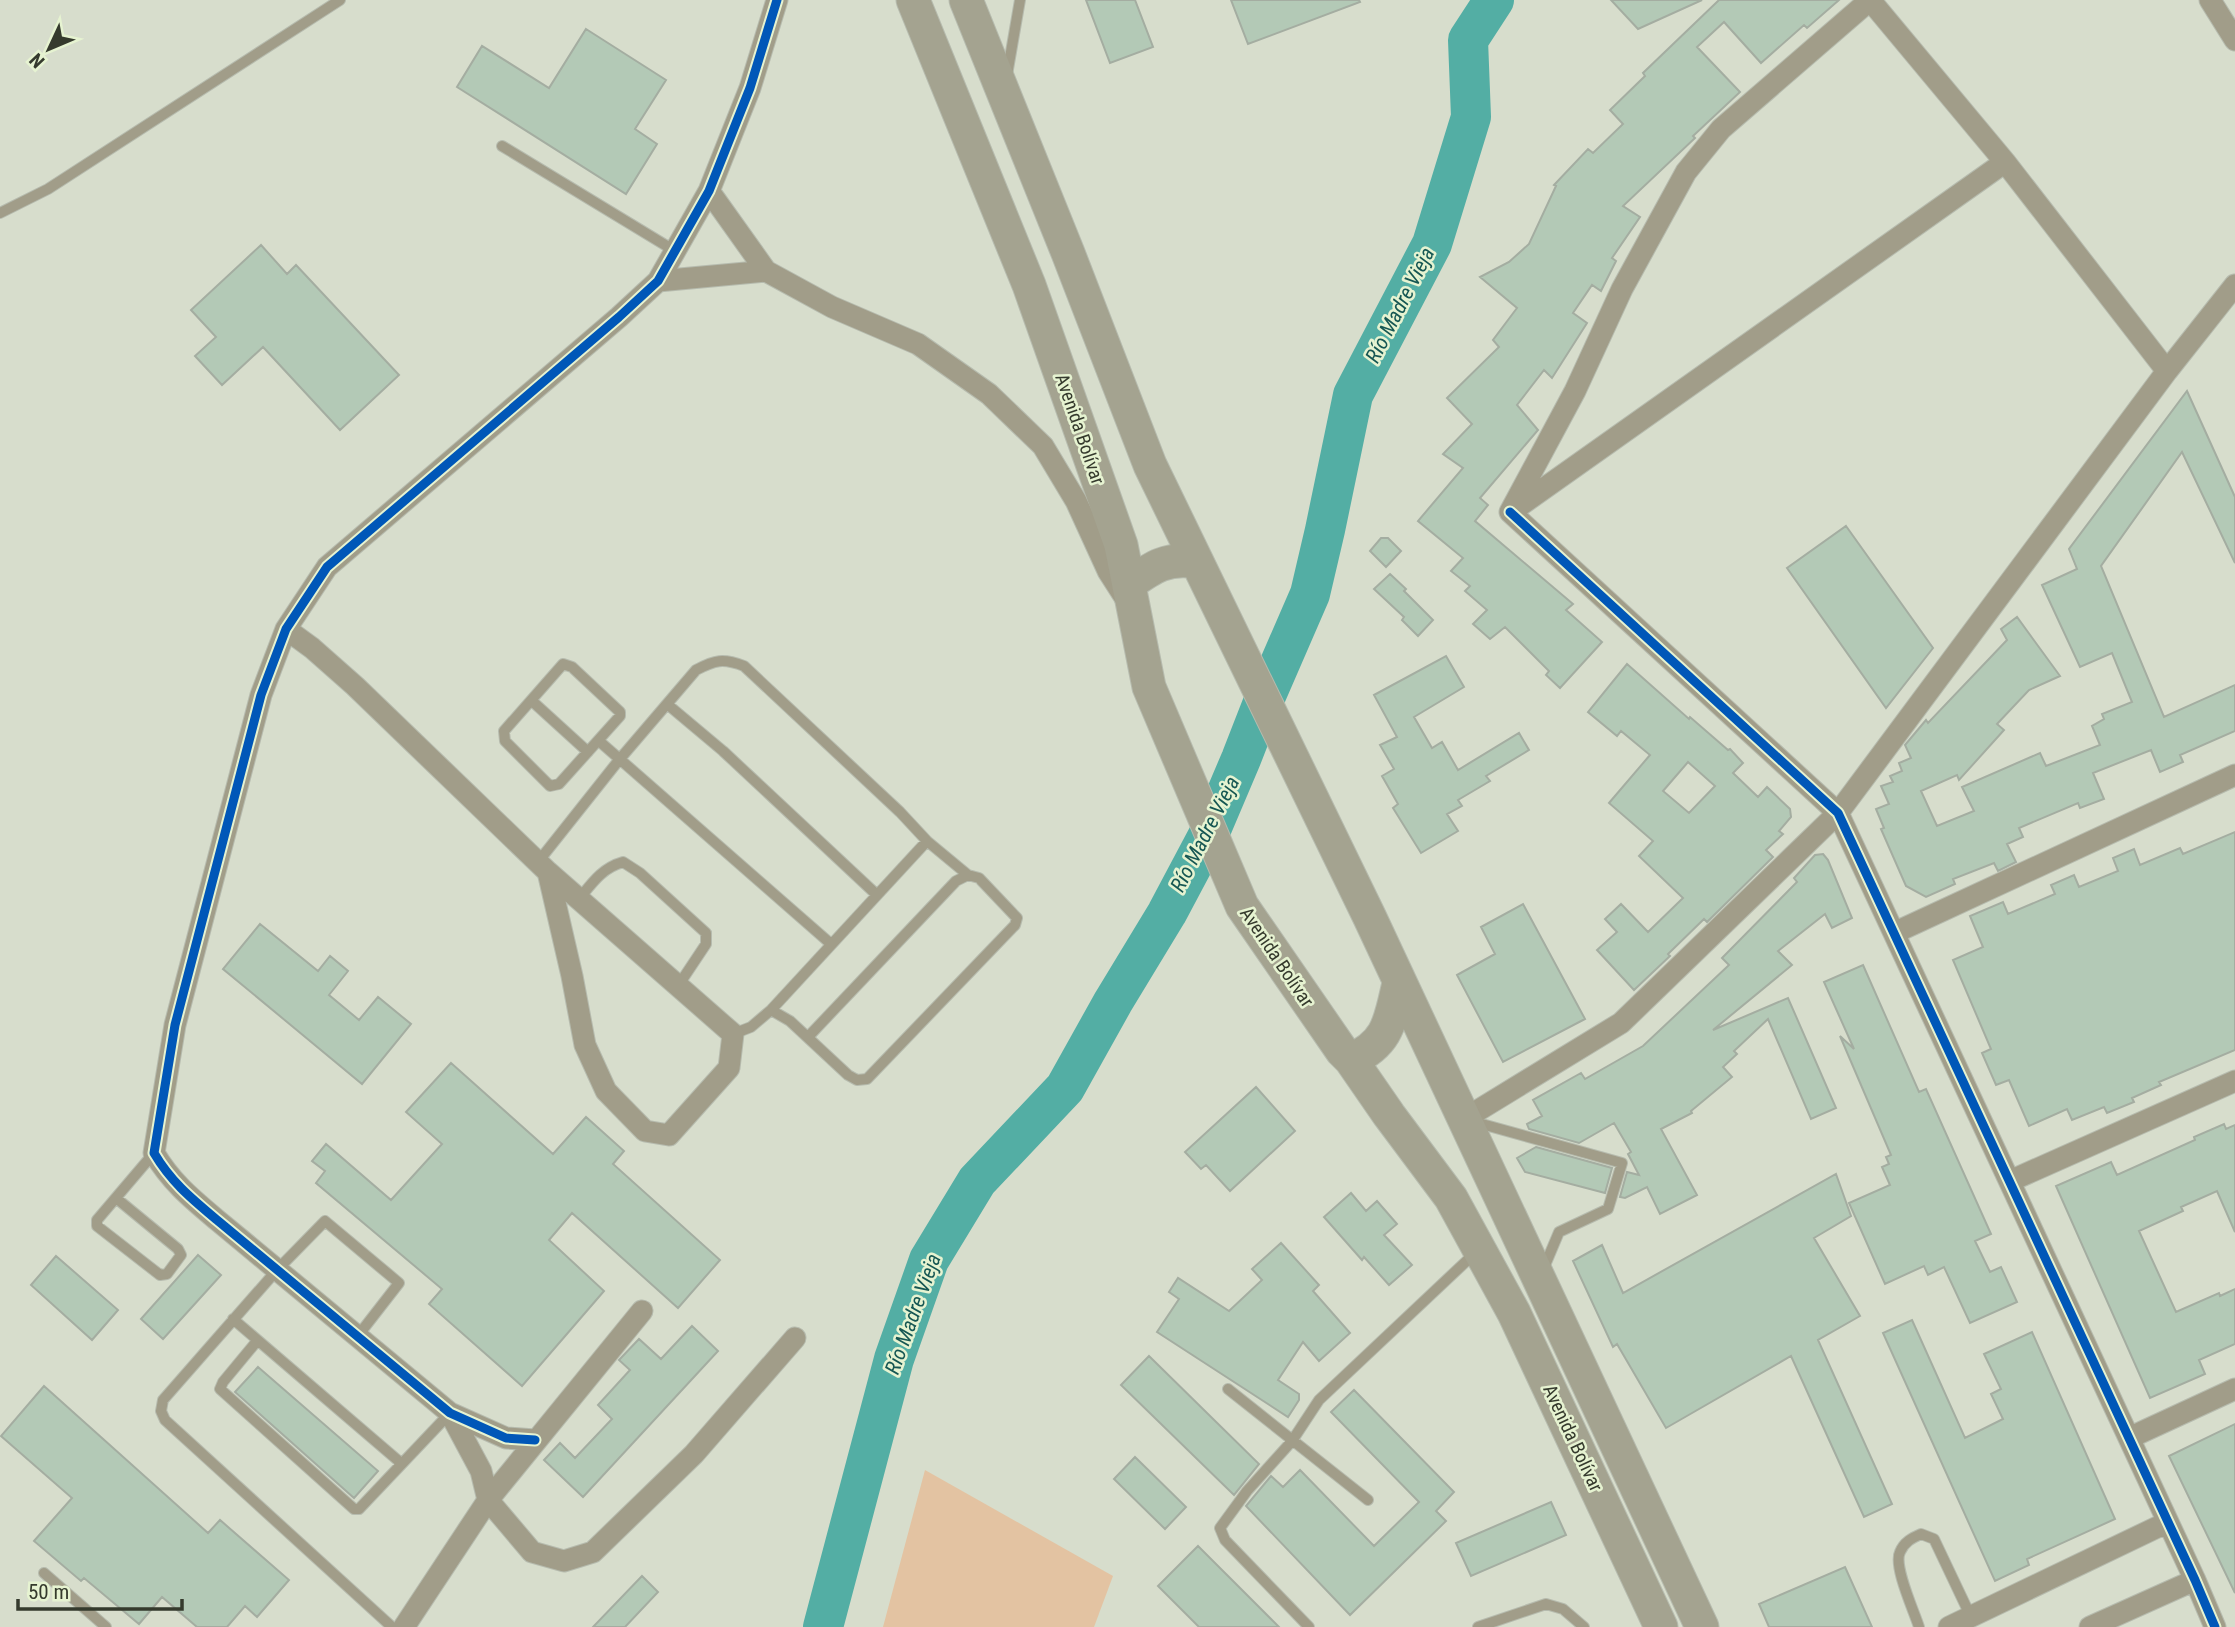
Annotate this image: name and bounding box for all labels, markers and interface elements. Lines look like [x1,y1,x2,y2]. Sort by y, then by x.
north arrow [14,14,84,84]
text: N [25,48,49,73]
water label: Río Madre Vieja [1361,243,1439,367]
street label: Avenida Bolívar [1050,371,1110,488]
water label: Río Madre Vieja [1166,772,1244,896]
street label: Avenida Bolívar [1235,903,1319,1011]
water label: Río Madre Vieja [880,1251,946,1377]
street label: Avenida Bolívar [1538,1381,1608,1495]
scale bar [18,1568,182,1612]
text: 50 m [28,1580,69,1604]

